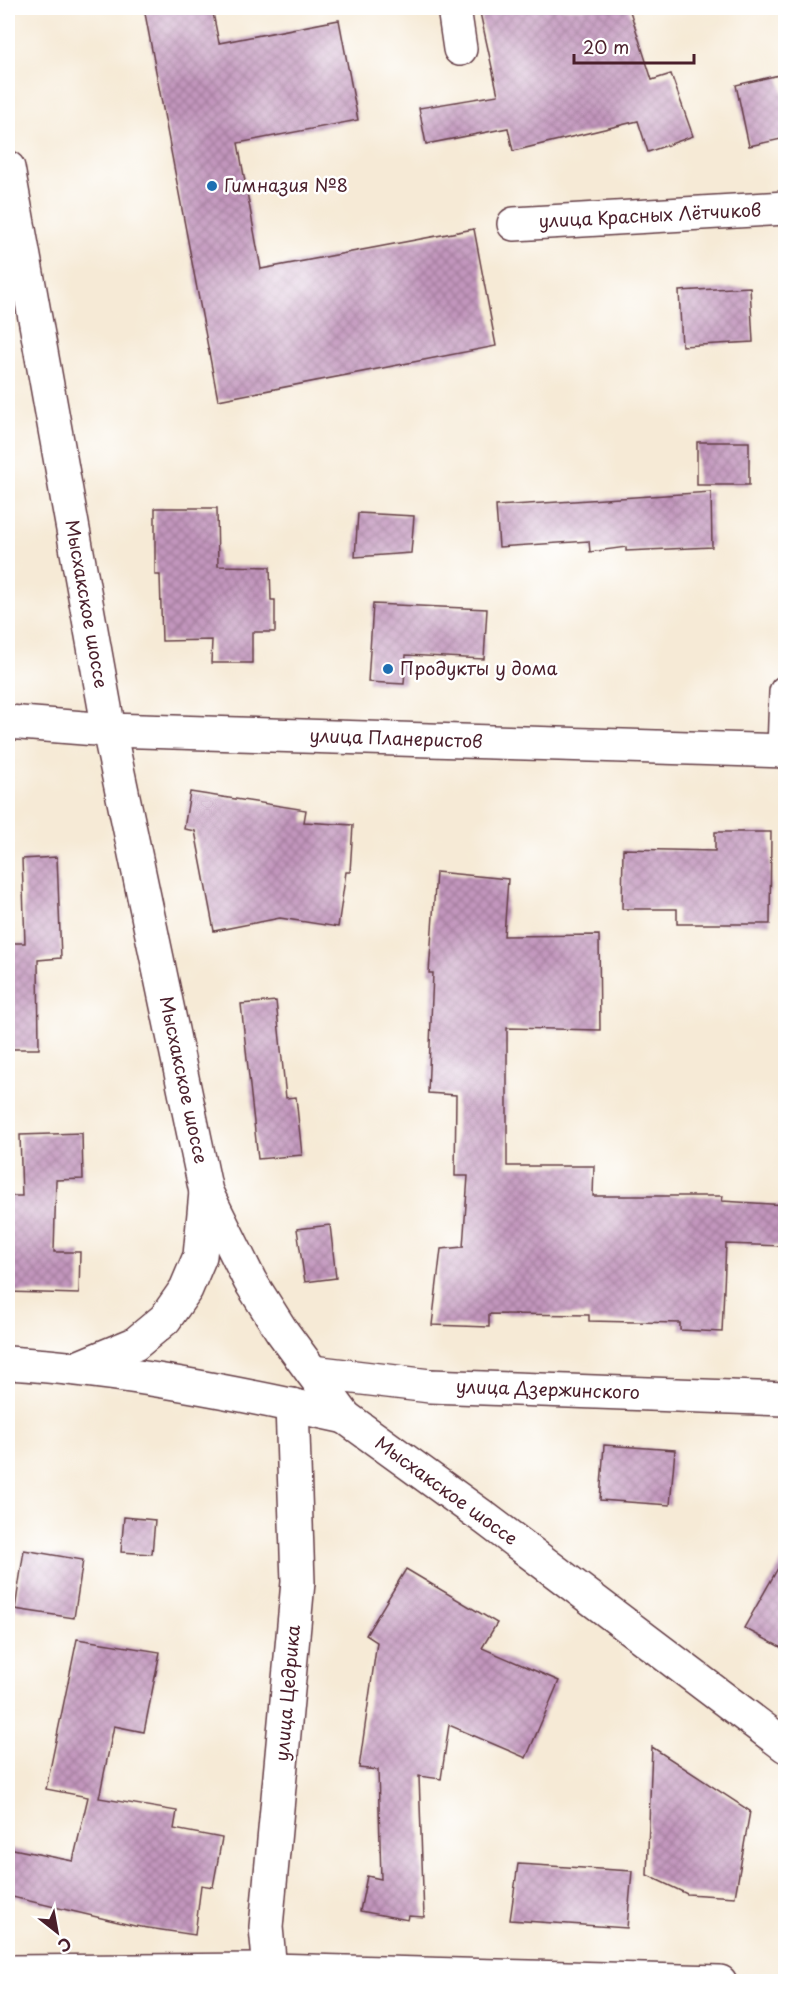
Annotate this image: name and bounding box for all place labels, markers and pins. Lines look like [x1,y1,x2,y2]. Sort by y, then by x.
place label: Гимназия №8 [224,171,348,198]
marker: Гимназия №8 [205,179,219,193]
place label: Продукты у дома [400,654,558,681]
marker: Продукты у дома [381,662,395,676]

